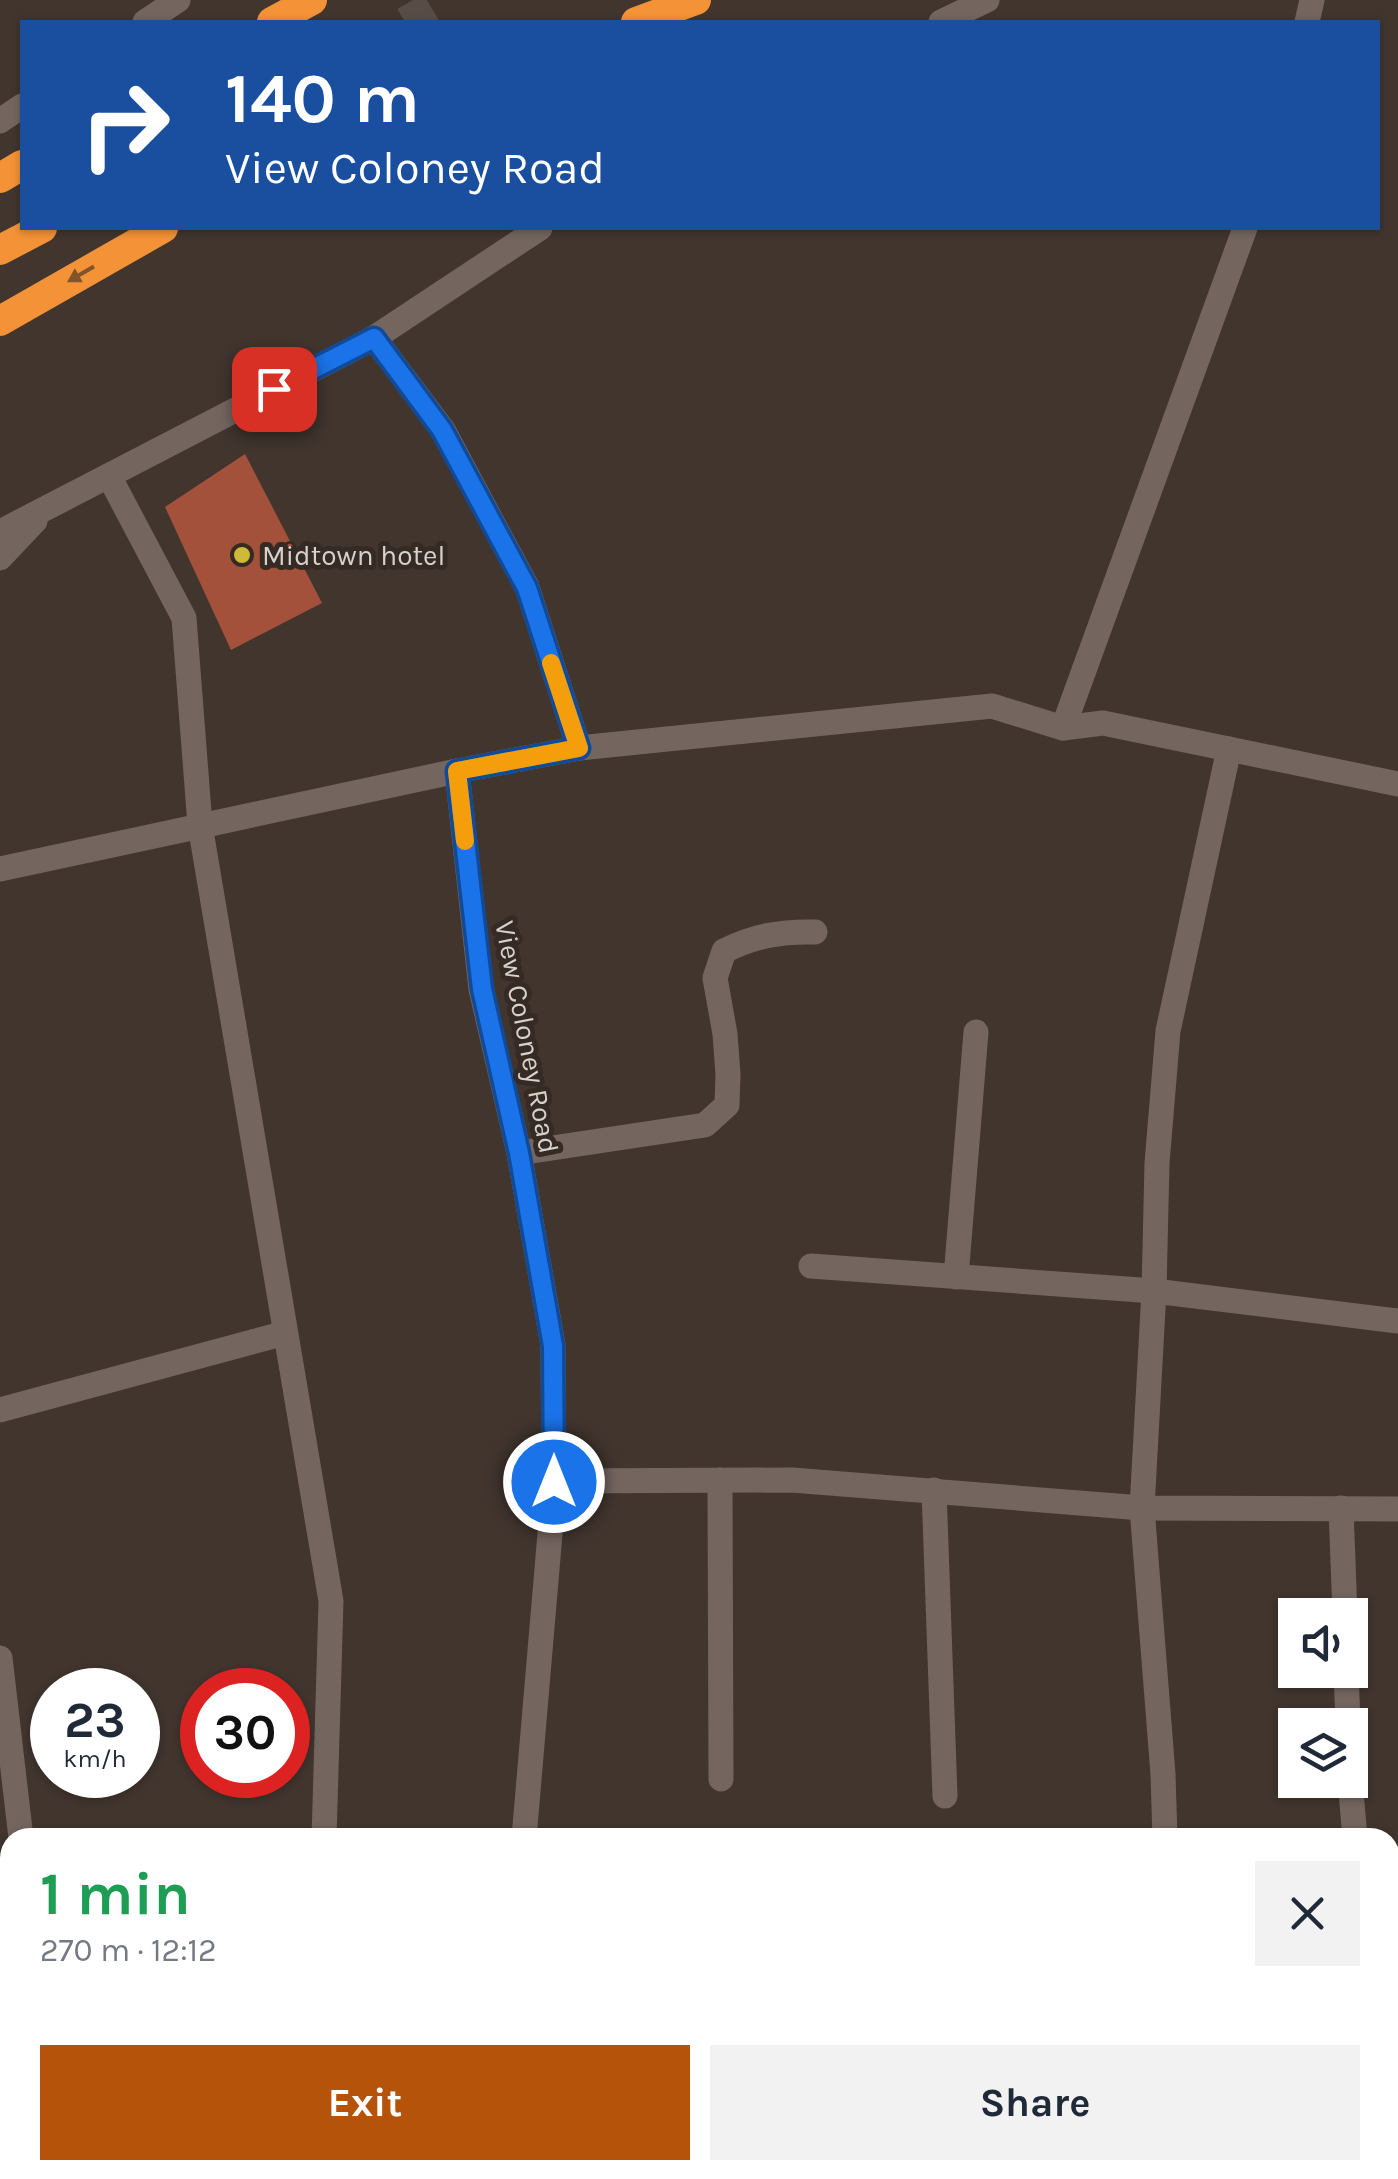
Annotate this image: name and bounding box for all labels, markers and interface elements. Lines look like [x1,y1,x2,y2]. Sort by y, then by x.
text: 140 m [225,58,420,140]
icon: right [60,60,190,190]
text: View Coloney Road [225,142,605,194]
one-way arrow [67,266,96,283]
pin [232,347,317,432]
icon: arrive [247,362,302,417]
place label: Midtown hotel [262,539,445,572]
marker: Midtown hotel [231,544,253,566]
street label: View Coloney Road [488,918,566,1156]
position arrow [502,1430,606,1534]
map controls [1278,1598,1368,1798]
button: sound [1278,1598,1368,1688]
speed limit sign: 30 [180,1668,310,1798]
text: 23 [64,1691,126,1750]
button: layers [1278,1708,1368,1798]
text: km/h [63,1744,127,1773]
text: 1 min [40,1859,191,1929]
button: close [1255,1861,1360,1966]
text: 270 m · 12:12 [40,1932,217,1969]
button: Exit [40,2045,690,2160]
button: Share [710,2045,1360,2160]

